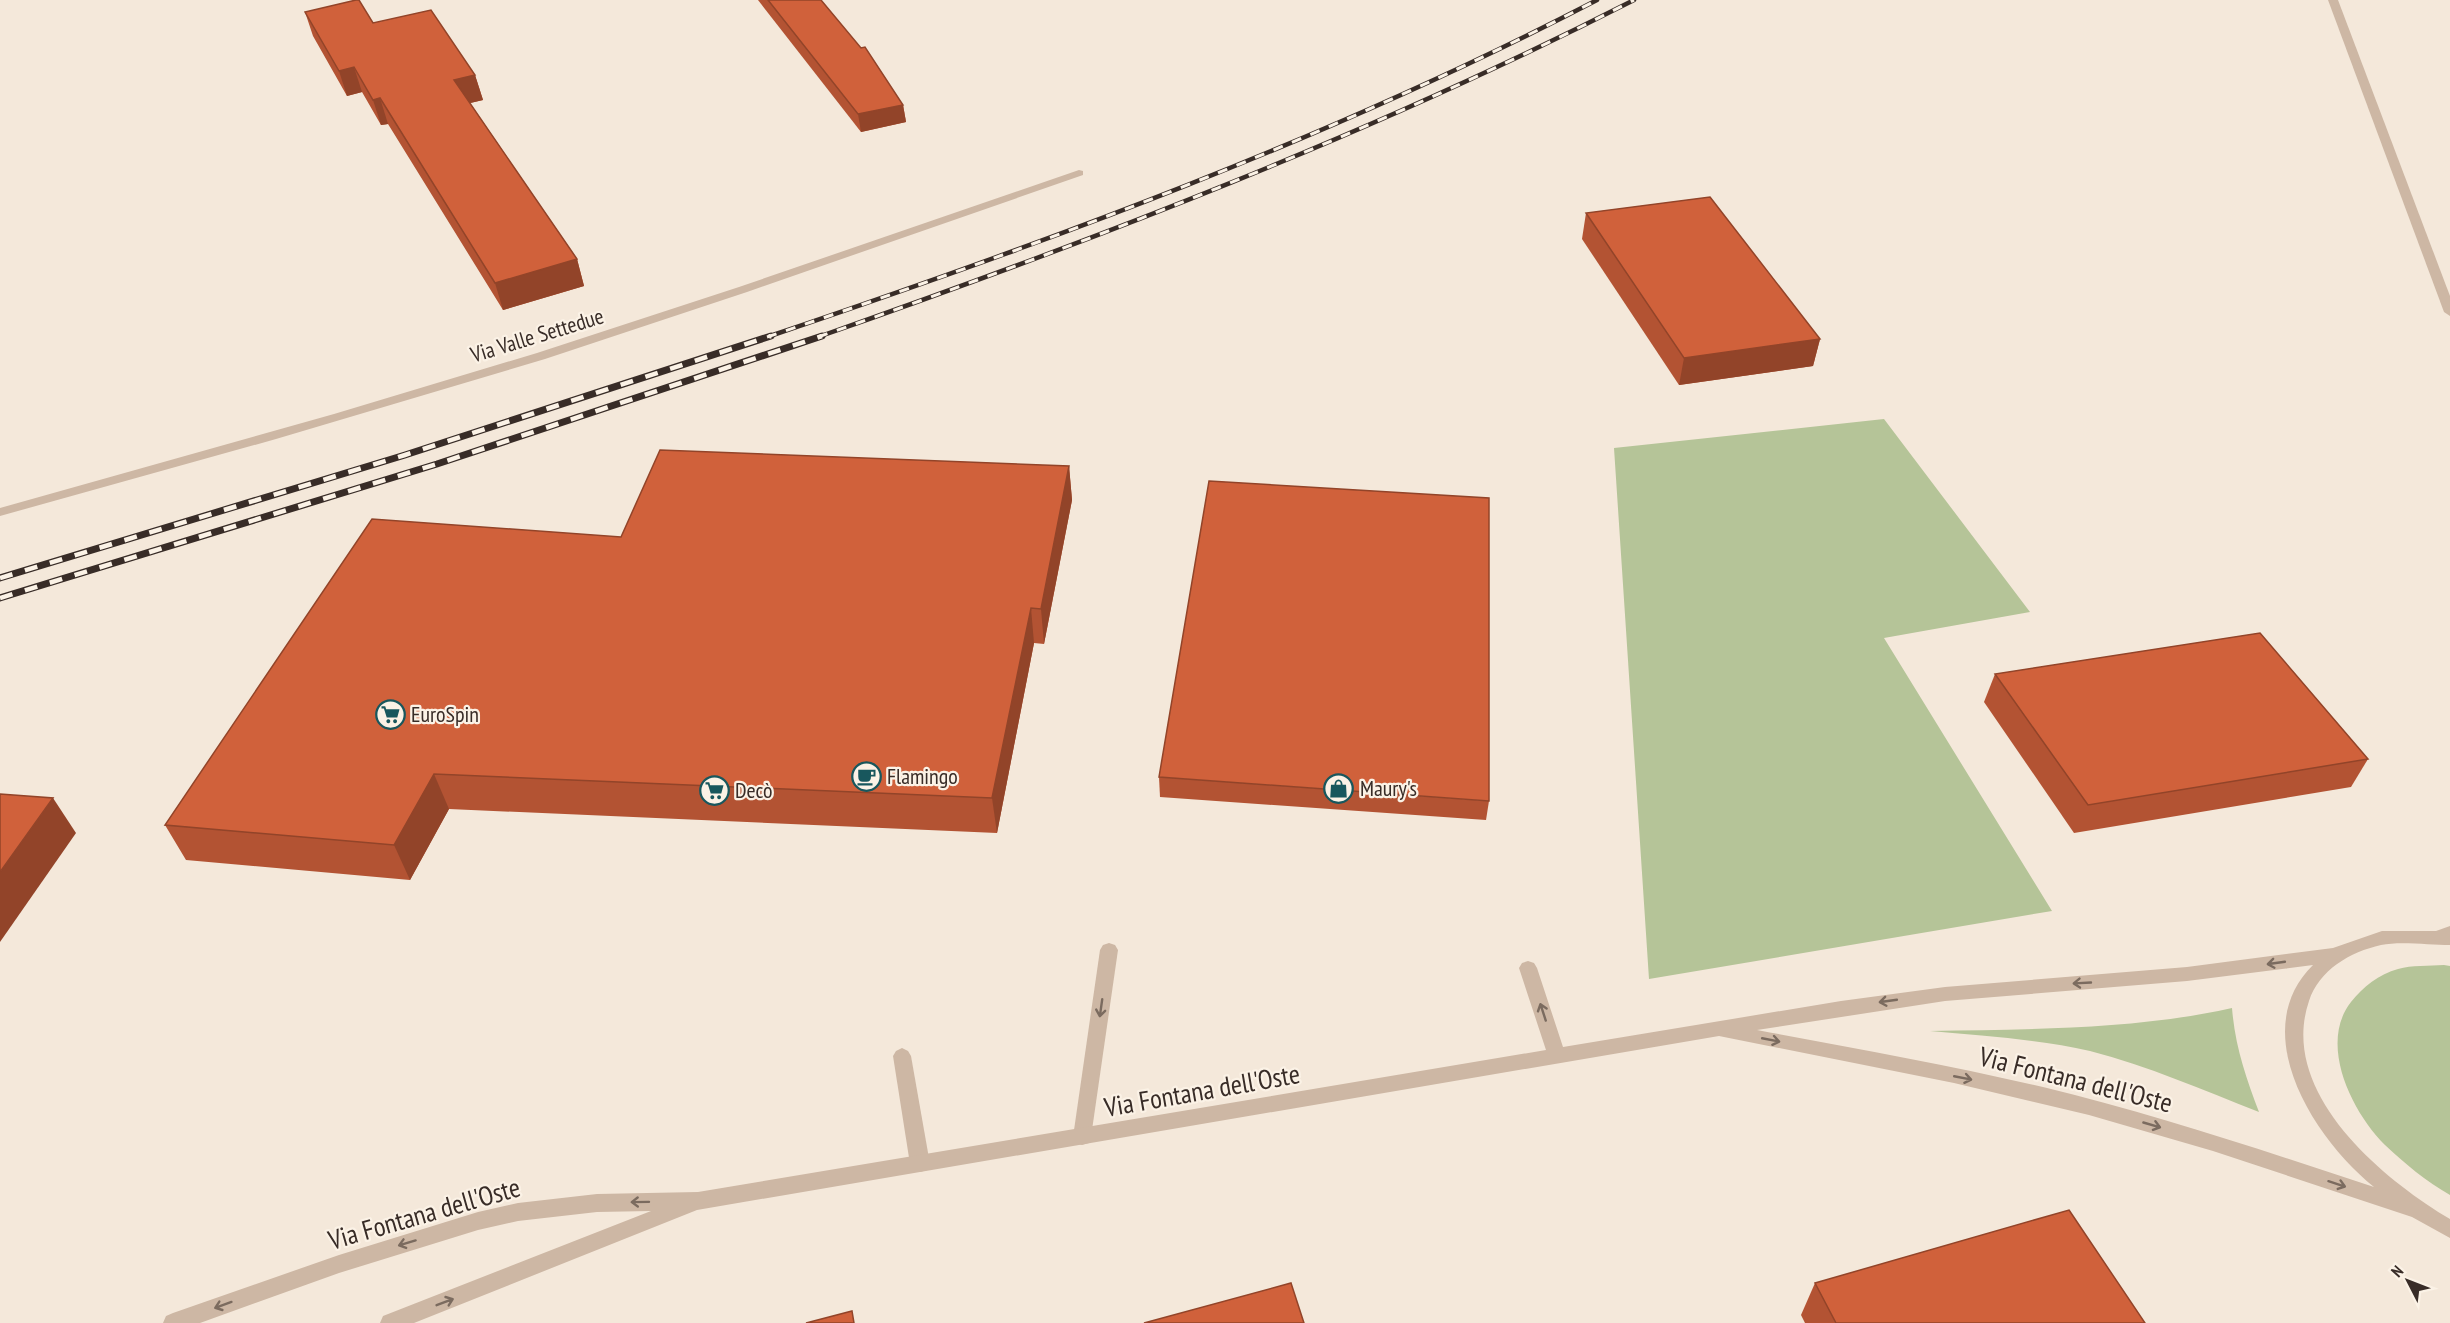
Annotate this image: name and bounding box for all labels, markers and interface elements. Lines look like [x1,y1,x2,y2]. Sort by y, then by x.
street label: Via Valle Settedue [466,301,607,369]
supermarket icon: EuroSpin [374,698,406,730]
place label: EuroSpin [411,700,479,728]
cafe icon: Flamingo [850,760,882,792]
place label: Flamingo [887,762,958,790]
shop icon: Maury's [1323,772,1355,804]
supermarket icon: Decò [698,774,730,806]
place label: Maury's [1360,774,1417,802]
place label: Decò [735,776,772,804]
one-way arrow [2267,958,2287,969]
one-way arrow [2073,978,2093,989]
one-way arrow [1879,996,1899,1007]
one-way arrow [1095,997,1106,1017]
one-way arrow [1536,1003,1547,1022]
one-way arrow [1761,1035,1781,1046]
street label: Via Fontana dell'Oste [1975,1038,2176,1119]
street label: Via Fontana dell'Oste [1101,1056,1302,1124]
one-way arrow [1952,1073,1972,1084]
one-way arrow [2142,1120,2161,1131]
street label: Via Fontana dell'Oste [323,1169,524,1257]
one-way arrow [2327,1179,2346,1190]
one-way arrow [630,1196,650,1208]
one-way arrow [398,1238,417,1249]
north arrow [2378,1251,2438,1311]
text: N [2387,1261,2407,1281]
one-way arrow [435,1296,454,1307]
one-way arrow [214,1301,233,1312]

